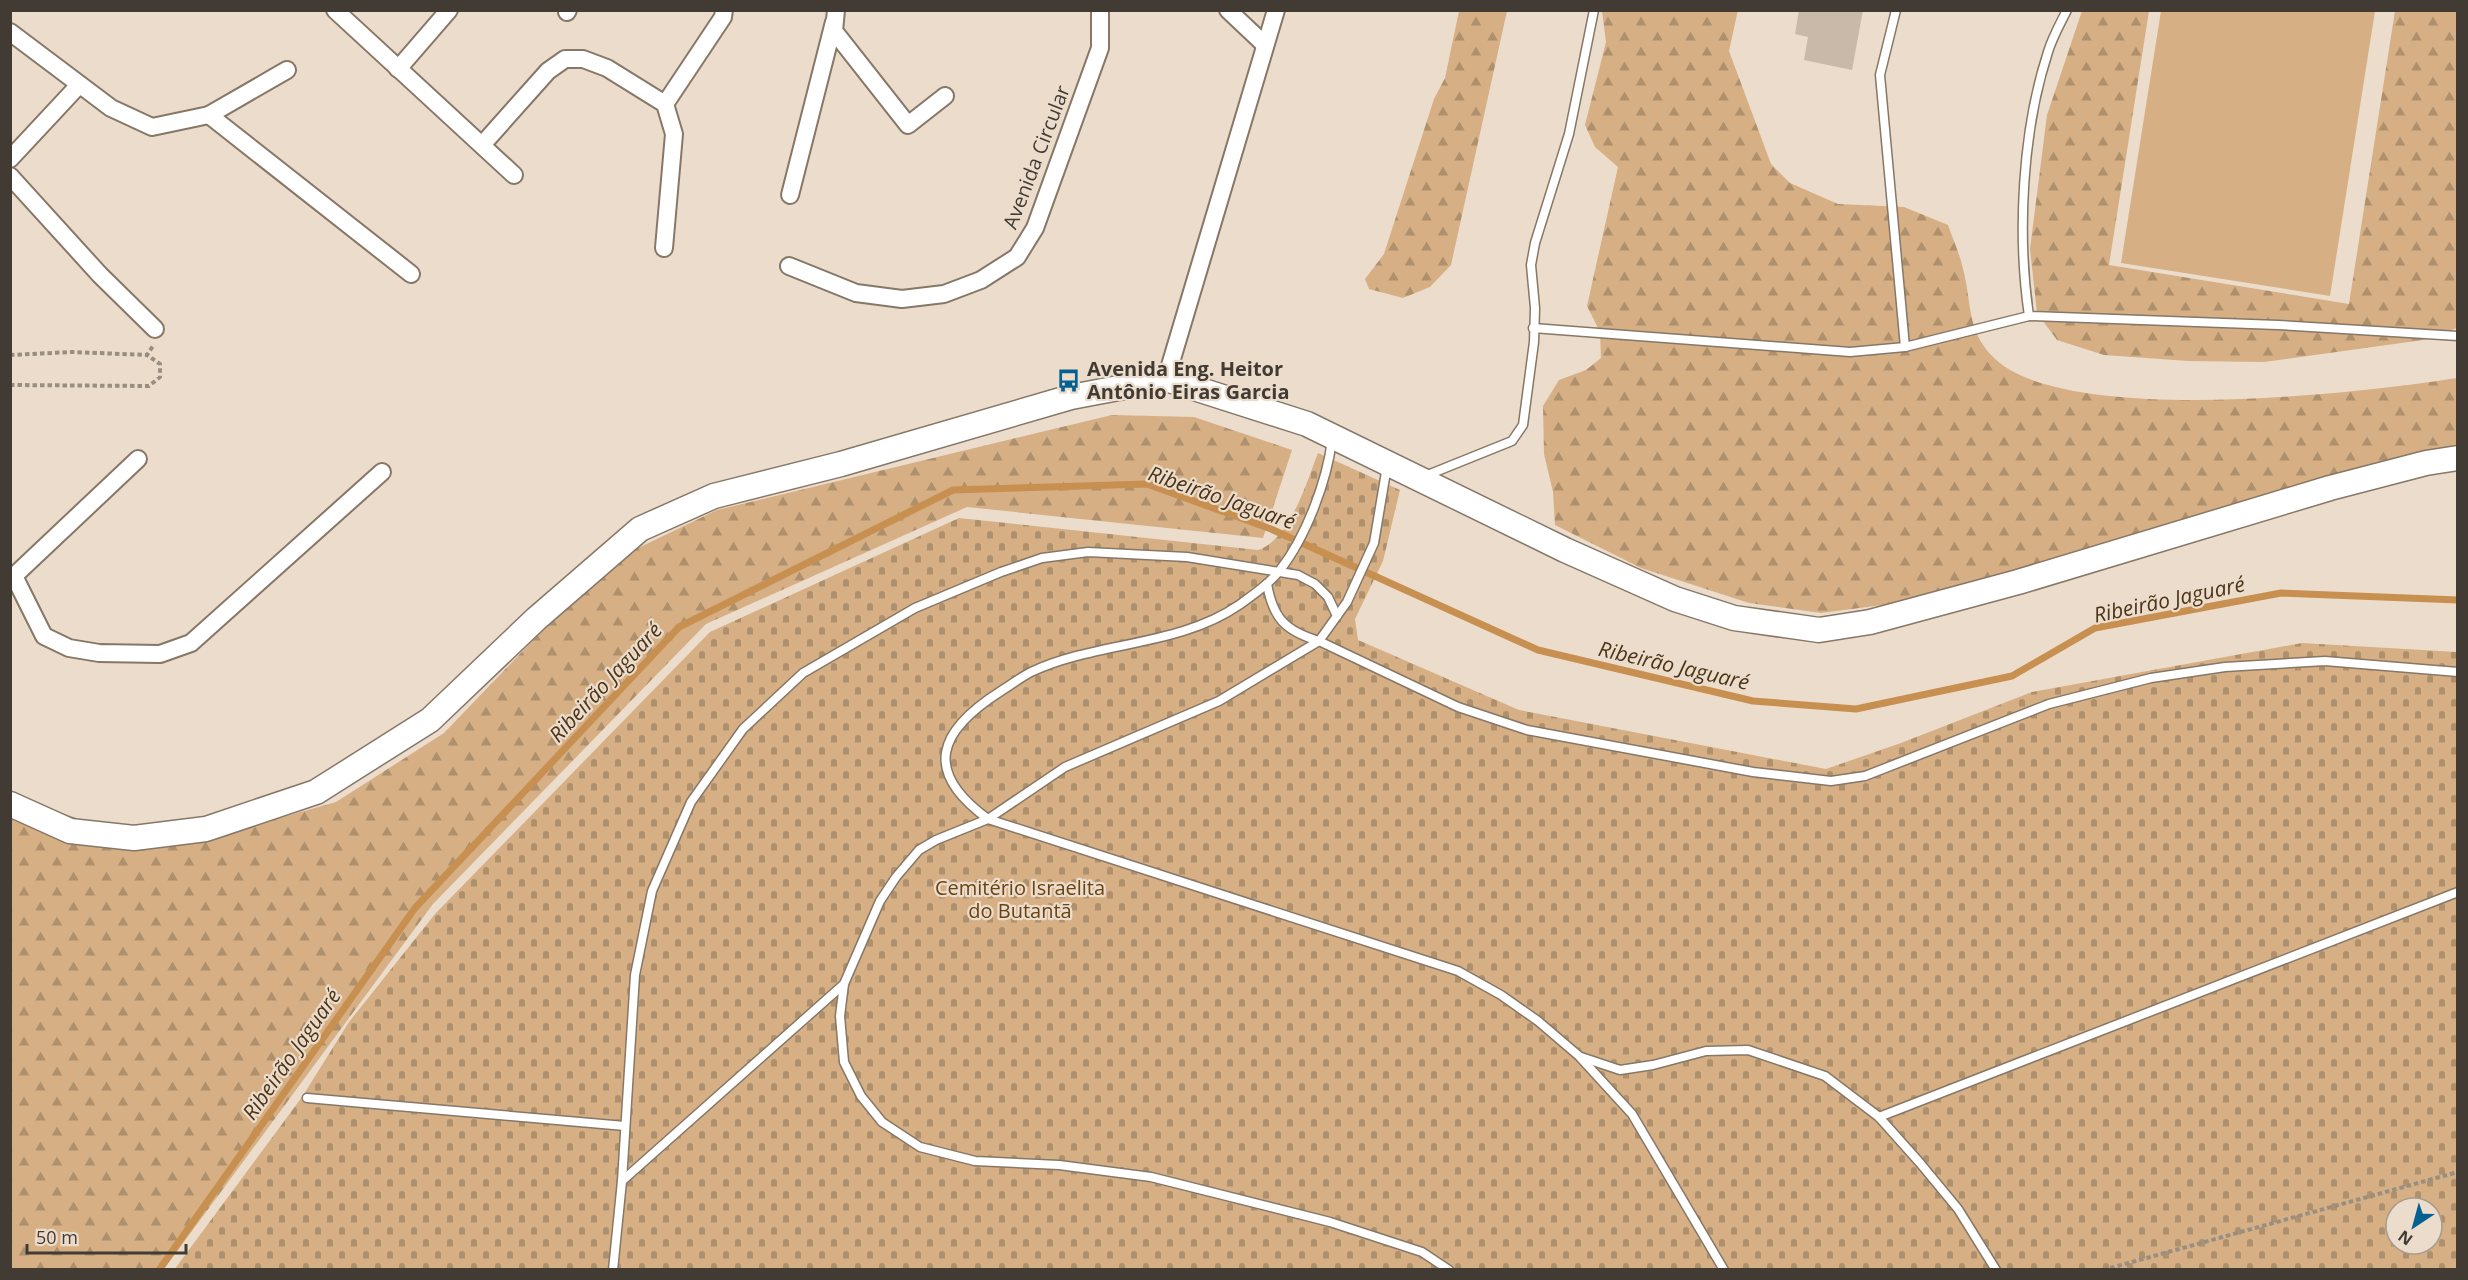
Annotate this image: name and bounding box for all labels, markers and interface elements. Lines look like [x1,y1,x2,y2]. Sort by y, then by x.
street label: Avenida Circular [996,81,1076,233]
place label: Avenida Eng. Heitor Antônio Eiras Garcia [1087,355,1290,405]
bus stop icon: Avenida Eng. Heitor Antônio Eiras Garcia [1056,367,1082,393]
water label: Ribeirão Jaguaré [1145,459,1300,535]
water label: Ribeirão Jaguaré [2091,569,2248,629]
water label: Ribeirão Jaguaré [542,616,668,748]
water label: Ribeirão Jaguaré [1596,634,1753,696]
park label: Cemitério Israelita do Butantã [935,874,1105,924]
water label: Ribeirão Jaguaré [235,983,347,1125]
north arrow [2384,1196,2444,1256]
scale bar [27,1217,186,1255]
text: 50 m [36,1225,78,1249]
text: N [2393,1225,2417,1251]

